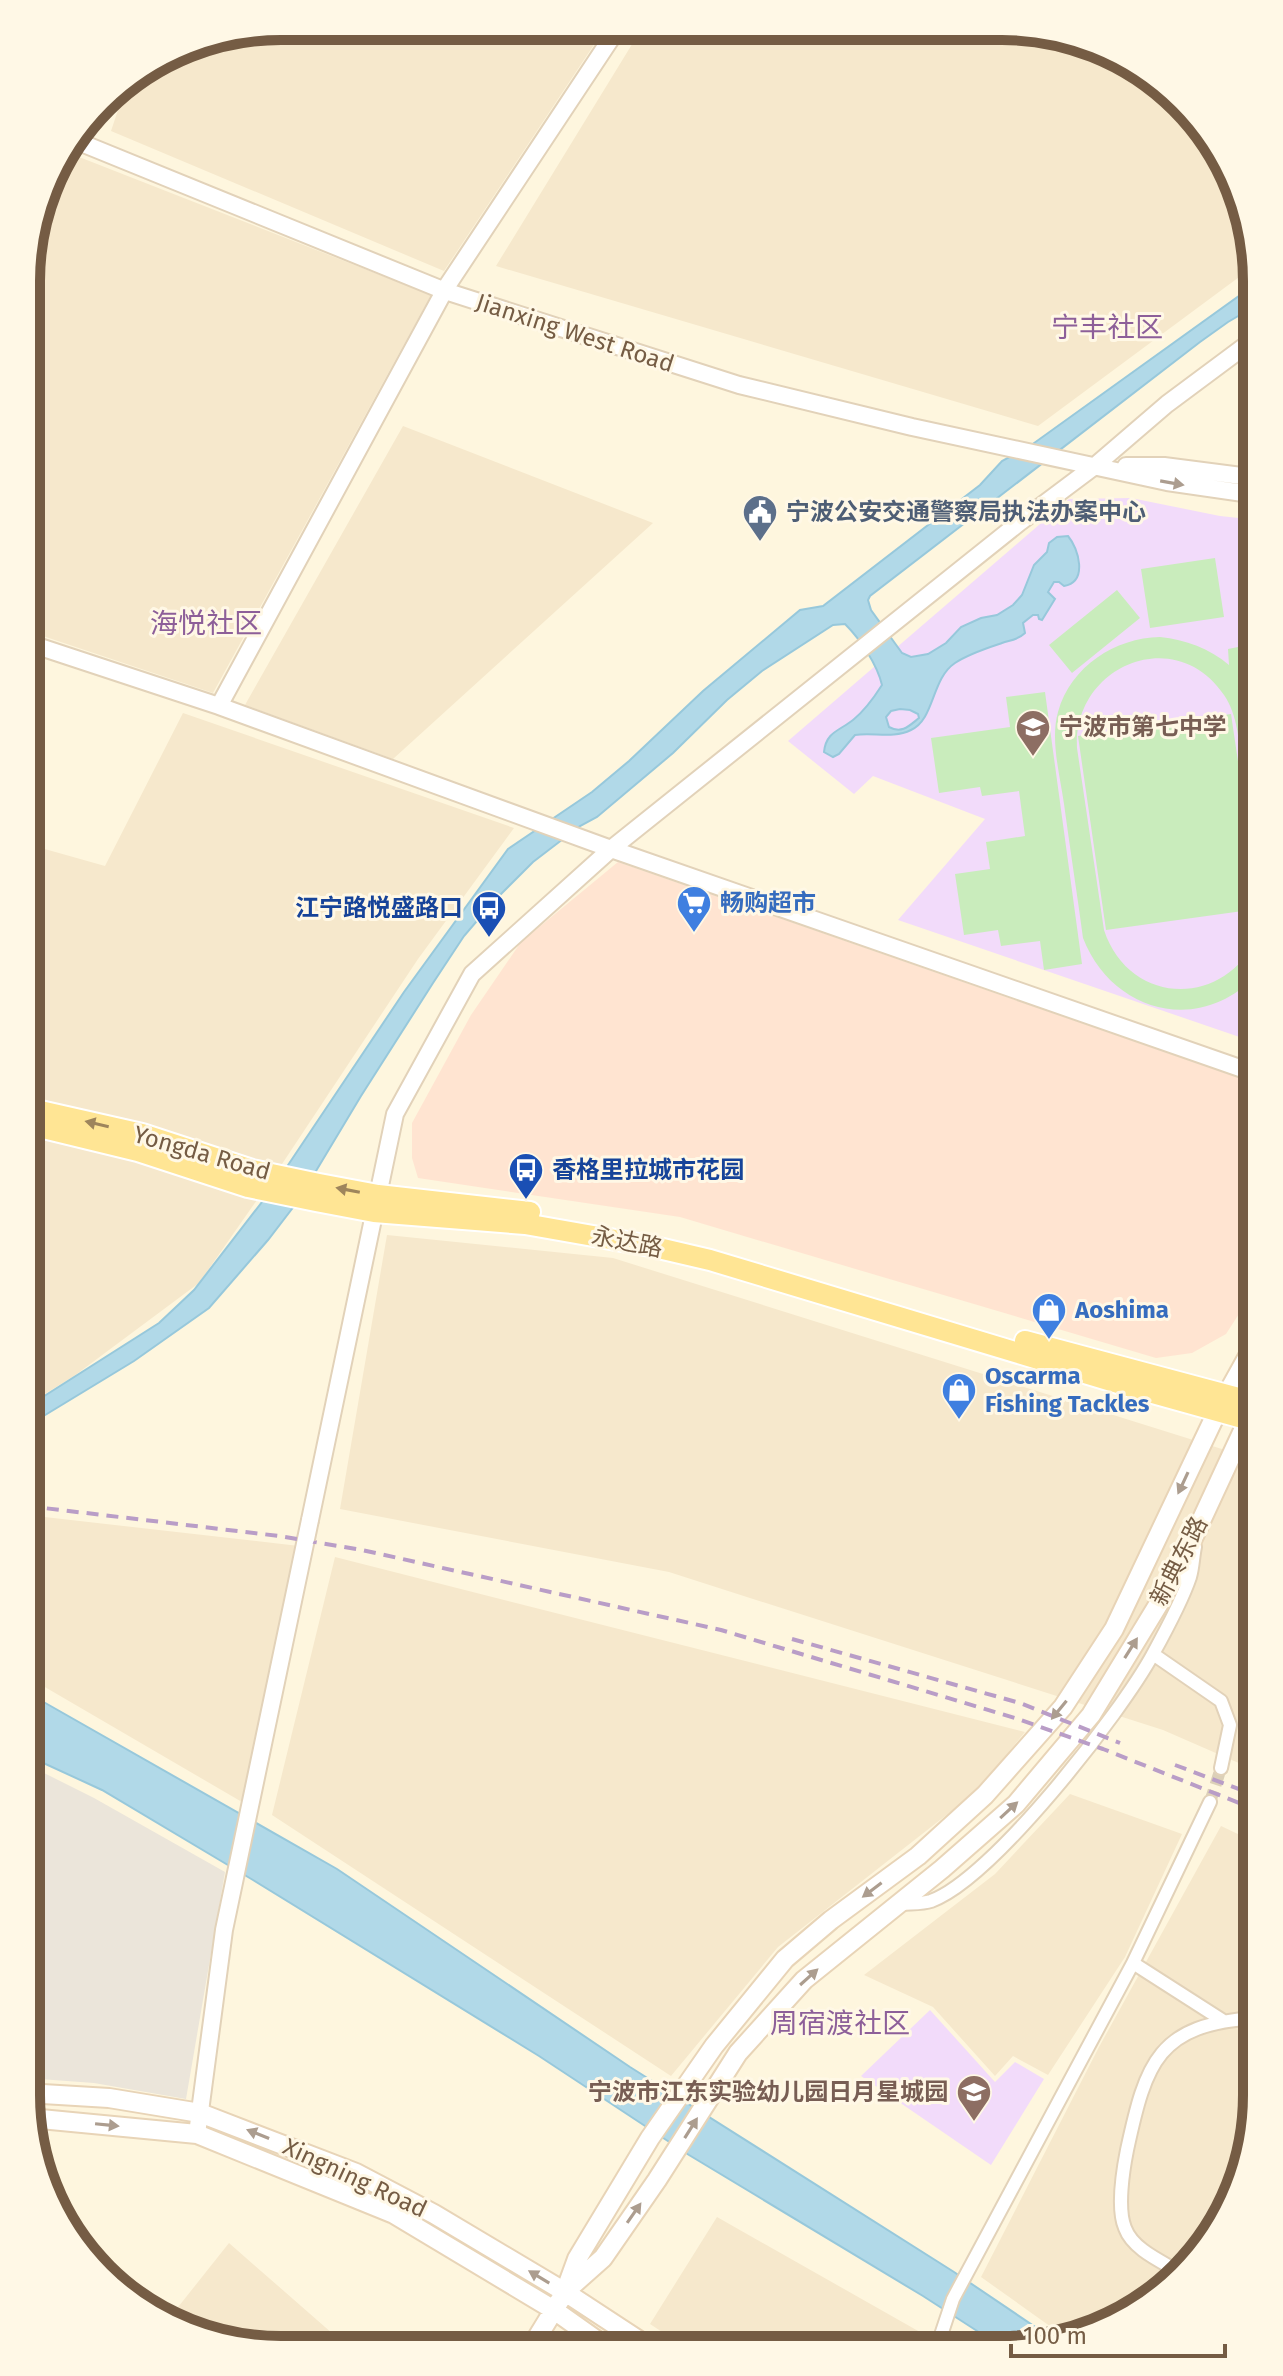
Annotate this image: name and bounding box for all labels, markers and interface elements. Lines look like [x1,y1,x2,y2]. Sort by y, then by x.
street label: Jianxing West Road [472,288,678,378]
district label: 宁丰社区 [1051,311,1163,344]
one-way arrow [1160,477,1185,489]
public building icon: 宁波公安交通警察局执法办案中心 [741,493,779,543]
place label: 宁波公安交通警察局执法办案中心 [786,498,1146,526]
district label: 海悦社区 [150,607,262,640]
school or university icon: 宁波市第七中学 [1014,708,1052,758]
place label: 宁波市第七中学 [1059,713,1227,741]
supermarket icon: 畅购超市 [675,884,713,934]
bus stop icon: 江宁路悦盛路口 [470,889,508,939]
place label: 畅购超市 [720,889,816,917]
place label: 江宁路悦盛路口 [295,894,463,922]
one-way arrow [84,1117,109,1130]
street label: Yongda Road [130,1120,274,1186]
bus stop icon: 香格里拉城市花园 [507,1151,545,1201]
place label: 香格里拉城市花园 [552,1156,744,1184]
one-way arrow [336,1183,361,1195]
street label: 永达路 [589,1221,665,1263]
shop icon: Aoshima [1030,1291,1068,1341]
place label: Aoshima [1074,1296,1169,1324]
place label: Oscarma Fishing Tackles [985,1362,1150,1418]
shop icon: Oscarma Fishing Tackles [940,1371,978,1421]
one-way arrow [1176,1471,1190,1494]
street label: 新典东路 [1145,1512,1213,1610]
one-way arrow [1124,1637,1138,1659]
one-way arrow [1051,1700,1068,1720]
one-way arrow [999,1802,1018,1820]
one-way arrow [862,1881,883,1897]
one-way arrow [800,1968,819,1986]
district label: 周宿渡社区 [770,2007,910,2040]
school or university icon: 宁波市江东实验幼儿园日月星城园 [955,2073,993,2123]
place label: 宁波市江东实验幼儿园日月星城园 [588,2078,948,2106]
one-way arrow [683,2117,697,2139]
one-way arrow [95,2119,120,2132]
one-way arrow [246,2127,270,2140]
street label: Xingning Road [279,2132,431,2224]
one-way arrow [626,2202,641,2223]
one-way arrow [528,2270,550,2284]
scale bar [1011,2308,1225,2358]
text: 100 m [1023,2322,1087,2350]

